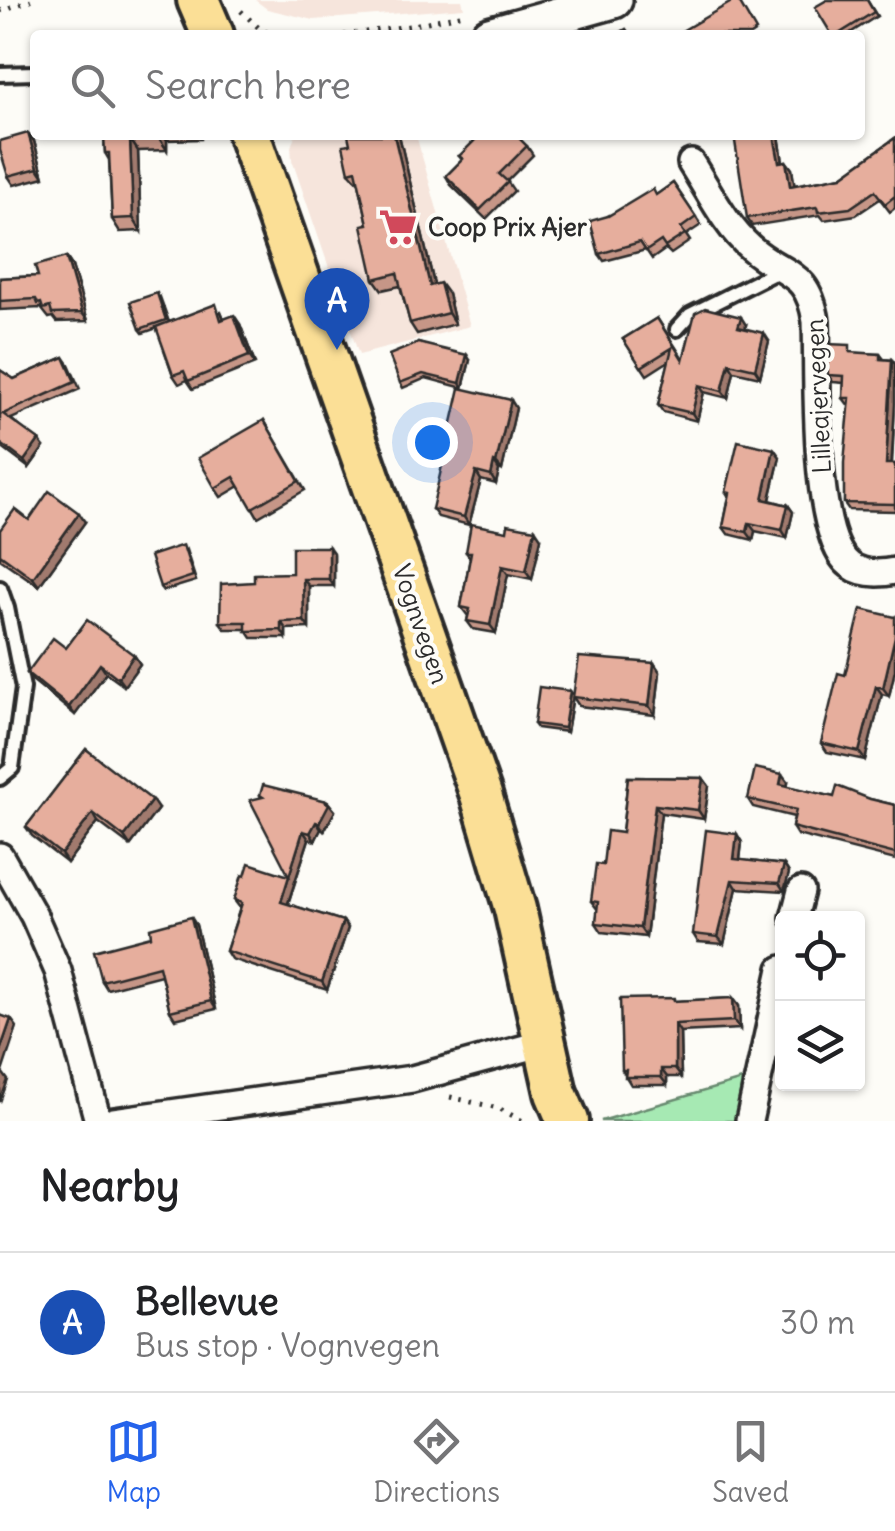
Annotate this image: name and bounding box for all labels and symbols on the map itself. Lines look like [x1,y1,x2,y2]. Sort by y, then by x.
supermarket icon: Coop Prix Ajer [377,206,419,248]
place label: Coop Prix Ajer [428,211,588,243]
pin: A [304,268,370,350]
street label: Lilleajervegen [798,318,838,474]
your location [407,417,458,468]
street label: Vognvegen [386,560,456,688]

